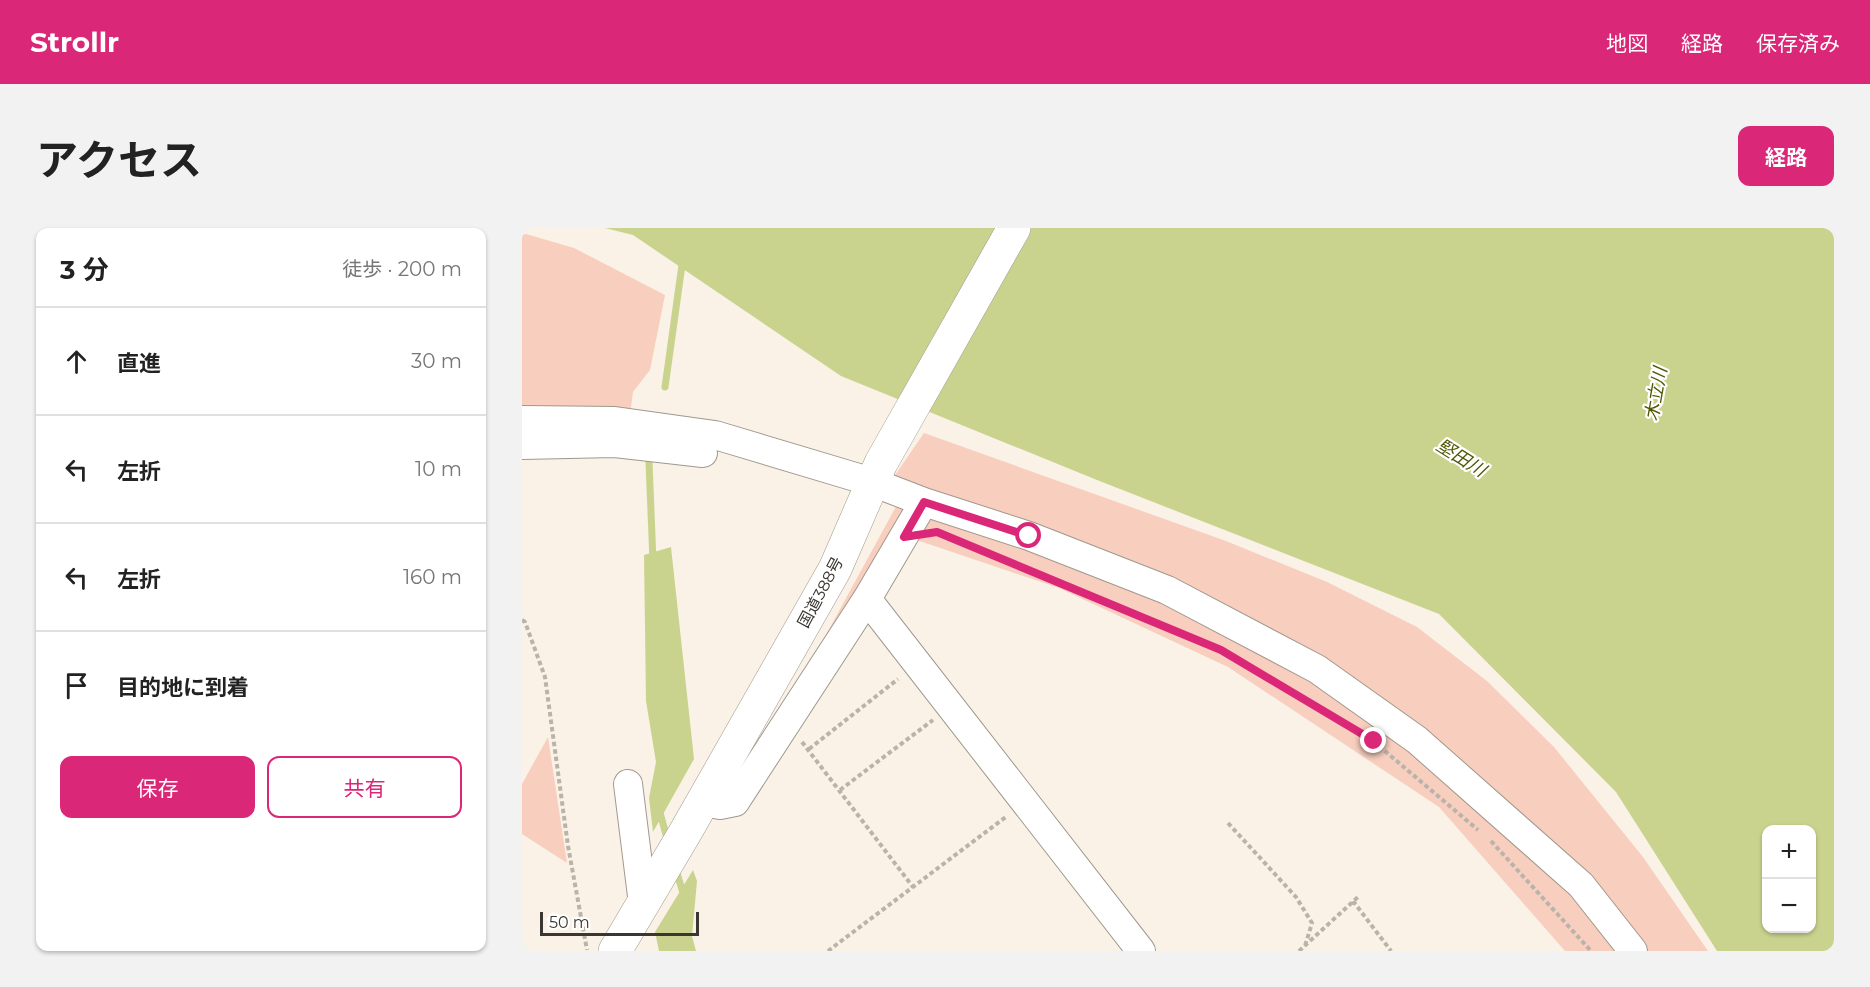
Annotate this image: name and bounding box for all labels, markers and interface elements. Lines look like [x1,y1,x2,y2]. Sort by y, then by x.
text: Strollr [30,25,119,59]
text: 地図 [1606,31,1648,56]
text: 経路 [1681,31,1723,56]
text: 保存済み [1756,31,1840,56]
button: 経路 [1738,126,1834,186]
text: アクセス [36,134,202,186]
text: 3 分 [60,254,109,286]
text: 徒歩 · 200 m [342,257,462,281]
icon: ahead [60,345,93,378]
text: 30 m [411,349,462,373]
text: 直進 [117,350,161,377]
water label: 木立川 [1640,364,1672,422]
water label: 堅田川 [1432,434,1491,483]
icon: left [60,453,93,486]
text: 10 m [415,457,462,481]
text: 左折 [117,458,161,485]
route start [1015,522,1041,548]
street label: 国道388号 [794,554,847,631]
icon: left [60,561,93,594]
text: 160 m [403,565,462,589]
text: 左折 [117,566,161,593]
icon: arrive [60,669,93,702]
text: 目的地に到着 [117,674,249,701]
route end [1360,727,1386,753]
button: 保存 [60,756,255,818]
button: 共有 [267,756,462,818]
map controls [1762,825,1816,933]
button: + [1762,825,1816,879]
button: − [1762,879,1816,933]
scale bar [540,909,699,936]
text: 50 m [549,913,590,932]

